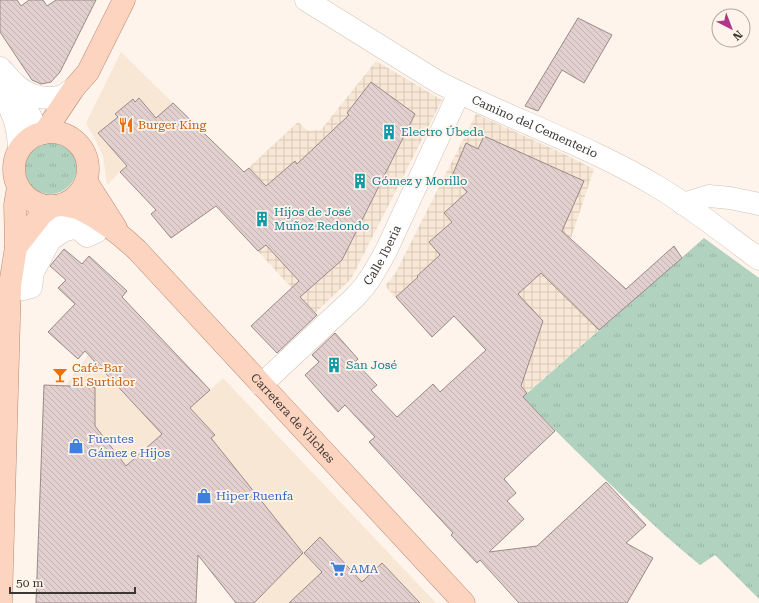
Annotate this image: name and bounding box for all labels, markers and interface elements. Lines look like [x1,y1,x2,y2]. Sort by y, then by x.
north arrow [711,8,751,48]
text: N [729,27,745,43]
street label: Camino del Cementerio [469,92,600,161]
restaurant icon: Burger King [117,116,135,134]
place label: Burger King [138,118,207,132]
building icon: Electro Úbeda [380,123,398,141]
place label: Electro Úbeda [401,125,484,139]
building icon: Gómez y Morillo [351,172,369,190]
place label: Gómez y Morillo [372,174,467,188]
place label: Hijos de José Muñoz Redondo [274,205,369,233]
building icon: Hijos de José Muñoz Redondo [253,210,271,228]
street label: Calle Iberia [360,222,404,288]
building icon: San José [325,356,343,374]
place label: San José [346,358,397,372]
place label: Café-Bar El Surtidor [72,361,135,389]
bar icon: Café-Bar El Surtidor [51,366,69,384]
street label: Carretera de Vilches [248,370,338,466]
place label: Fuentes Gámez e Hijos [88,432,171,460]
shop icon: Fuentes Gámez e Hijos [67,437,85,455]
shop icon: Hiper Ruenfa [195,487,213,505]
place label: Hiper Ruenfa [216,489,294,503]
supermarket icon: AMA [329,560,347,578]
place label: AMA [350,562,379,576]
scale bar [10,569,135,595]
text: 50 m [16,576,43,590]

